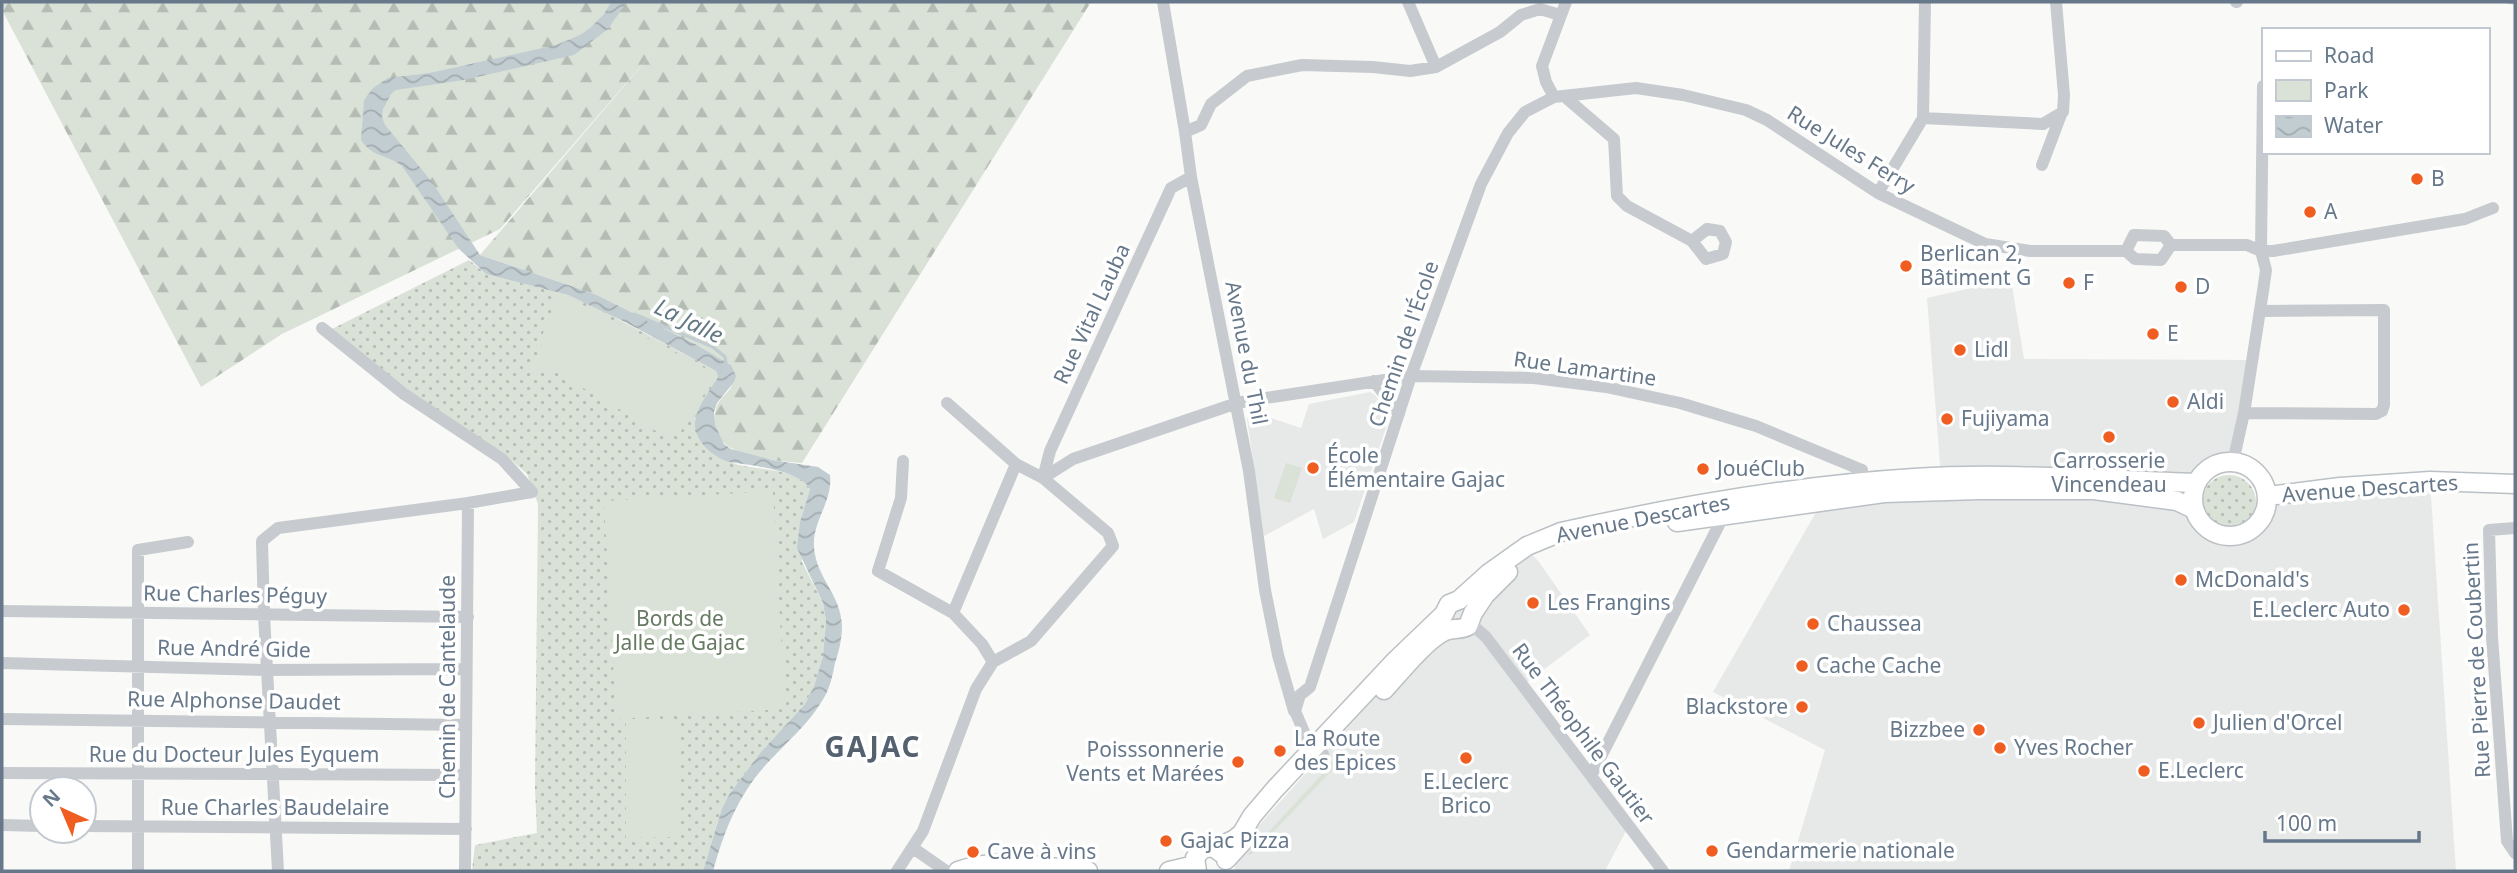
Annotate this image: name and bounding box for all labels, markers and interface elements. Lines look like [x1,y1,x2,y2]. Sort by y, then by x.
legend [2262,28,2489,154]
text: Road [2324,41,2374,69]
text: Park [2324,76,2369,104]
street label: Rue Jules Ferry [1782,99,1921,200]
text: Water [2324,111,2383,139]
place label: B [2431,164,2445,192]
marker: B [2409,171,2425,187]
place label: A [2324,197,2338,225]
marker: A [2302,204,2318,220]
street label: Rue Vital Lauba [1046,239,1136,388]
place label: Berlican 2, Bâtiment G [1920,239,2031,291]
street label: Chemin de l'École [1362,257,1445,430]
marker: Berlican 2, Bâtiment G [1898,258,1914,274]
place label: F [2083,268,2094,296]
place label: D [2195,272,2210,300]
marker: F [2061,275,2077,291]
street label: Avenue du Thil [1219,278,1275,427]
marker: D [2173,279,2189,295]
water label: La Jalle [650,290,729,350]
place label: E [2167,319,2179,347]
marker: E [2145,326,2161,342]
place label: Lidl [1974,335,2009,363]
marker: Lidl [1952,342,1968,358]
street label: Rue Lamartine [1512,344,1658,392]
place label: Aldi [2187,387,2224,415]
marker: Aldi [2165,394,2181,410]
place label: Fujiyama [1961,404,2050,432]
marker: Fujiyama [1939,411,1955,427]
marker: Carrosserie Vincendeau [2101,429,2117,445]
place label: École Élémentaire Gajac [1327,441,1505,493]
place label: Carrosserie Vincendeau [2051,446,2167,498]
place label: JouéClub [1715,454,1805,482]
marker: École Élémentaire Gajac [1305,460,1321,476]
marker: JouéClub [1695,461,1711,477]
street label: Avenue Descartes [2281,468,2459,508]
street label: Avenue Descartes [1554,487,1732,549]
street label: Rue Pierre de Coubertin [2456,541,2496,779]
place label: McDonald's [2195,565,2309,593]
marker: McDonald's [2173,572,2189,588]
street label: Chemin de Cantelaude [433,575,461,799]
street label: Rue Charles Péguy [143,578,328,610]
place label: Les Frangins [1547,588,1671,616]
marker: Les Frangins [1525,595,1541,611]
place label: E.Leclerc Auto [2252,595,2390,623]
marker: E.Leclerc Auto [2396,602,2412,618]
park label: Bords de Jalle de Gajac [613,604,745,656]
place label: Chaussea [1827,609,1922,637]
marker: Chaussea [1805,616,1821,632]
street label: Rue André Gide [157,633,311,663]
street label: Rue Théophile Gautier [1506,637,1661,830]
place label: Cache Cache [1816,651,1941,679]
marker: Cache Cache [1794,658,1810,674]
street label: Rue Alphonse Daudet [127,684,341,716]
place label: Blackstore [1685,692,1788,720]
marker: Blackstore [1794,699,1810,715]
place label: Julien d'Orcel [2211,708,2342,736]
place label: Bizzbee [1890,715,1965,743]
marker: Julien d'Orcel [2191,715,2207,731]
marker: Bizzbee [1971,722,1987,738]
place label: La Route des Epices [1294,724,1396,776]
district label: GAJAC [824,727,922,765]
place label: Yves Rocher [2014,733,2134,761]
place label: Poisssonnerie Vents et Marées [1066,735,1224,787]
street label: Rue du Docteur Jules Eyquem [89,740,379,768]
marker: Yves Rocher [1992,740,2008,756]
marker: La Route des Epices [1272,743,1288,759]
marker: E.Leclerc Brico [1458,750,1474,766]
marker: Poisssonnerie Vents et Marées [1230,754,1246,770]
place label: E.Leclerc [2158,756,2244,784]
marker: E.Leclerc [2136,763,2152,779]
place label: E.Leclerc Brico [1423,767,1509,819]
north arrow [28,775,98,845]
text: N [37,783,66,812]
street label: Rue Charles Baudelaire [161,793,389,821]
scale bar [2265,800,2419,844]
text: 100 m [2276,809,2337,837]
place label: Gajac Pizza [1180,826,1289,854]
marker: Gajac Pizza [1158,833,1174,849]
place label: Gendarmerie nationale [1726,836,1955,864]
place label: Cave à vins [987,837,1096,865]
marker: Gendarmerie nationale [1704,843,1720,859]
marker: Cave à vins [965,844,981,860]

